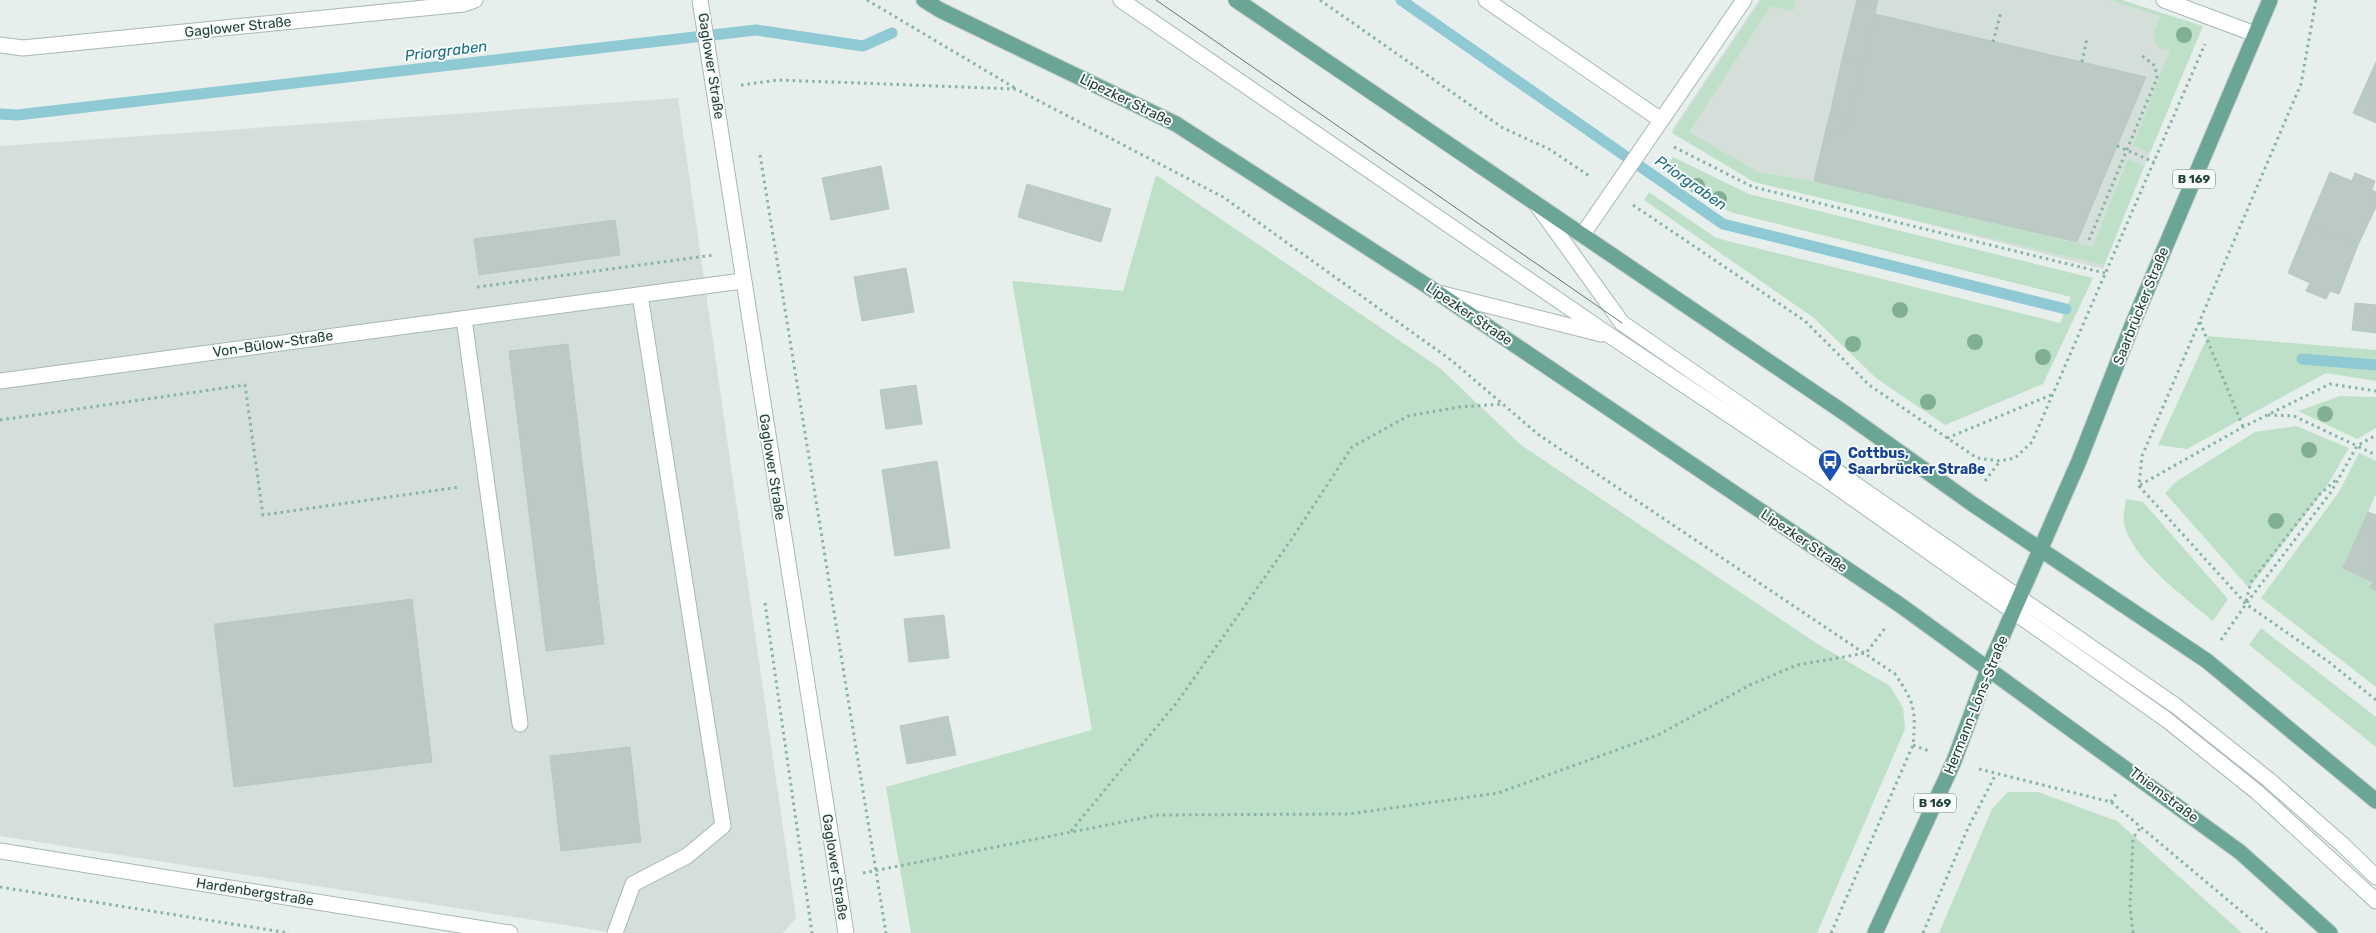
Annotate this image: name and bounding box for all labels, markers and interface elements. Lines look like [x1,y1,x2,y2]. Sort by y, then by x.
street label: Gaglower Straße [694,12,728,121]
street label: Gaglower Straße [184,13,292,41]
water label: Priorgraben [404,37,488,65]
street label: Lipezker Straße [1077,70,1175,130]
water label: Priorgraben [1652,152,1730,214]
road number: B 169 [2173,170,2215,188]
street label: Saarbrücker Straße [2110,244,2172,367]
street label: Lipezker Straße [1422,279,1516,349]
street label: Von-Bülow-Straße [212,327,334,361]
street label: Gaglower Straße [755,413,789,522]
place label: Cottbus, Saarbrücker Straße [1848,445,1985,478]
bus stop icon: Cottbus, Saarbrücker Straße [1817,448,1843,482]
street label: Lipezker Straße [1757,506,1851,576]
street label: Hermann-Löns-Straße [1940,633,2012,777]
street label: Thiemstraße [2126,764,2202,826]
road number: B 169 [1914,794,1956,812]
street label: Gaglower Straße [818,813,852,922]
street label: Hardenbergstraße [195,874,315,910]

